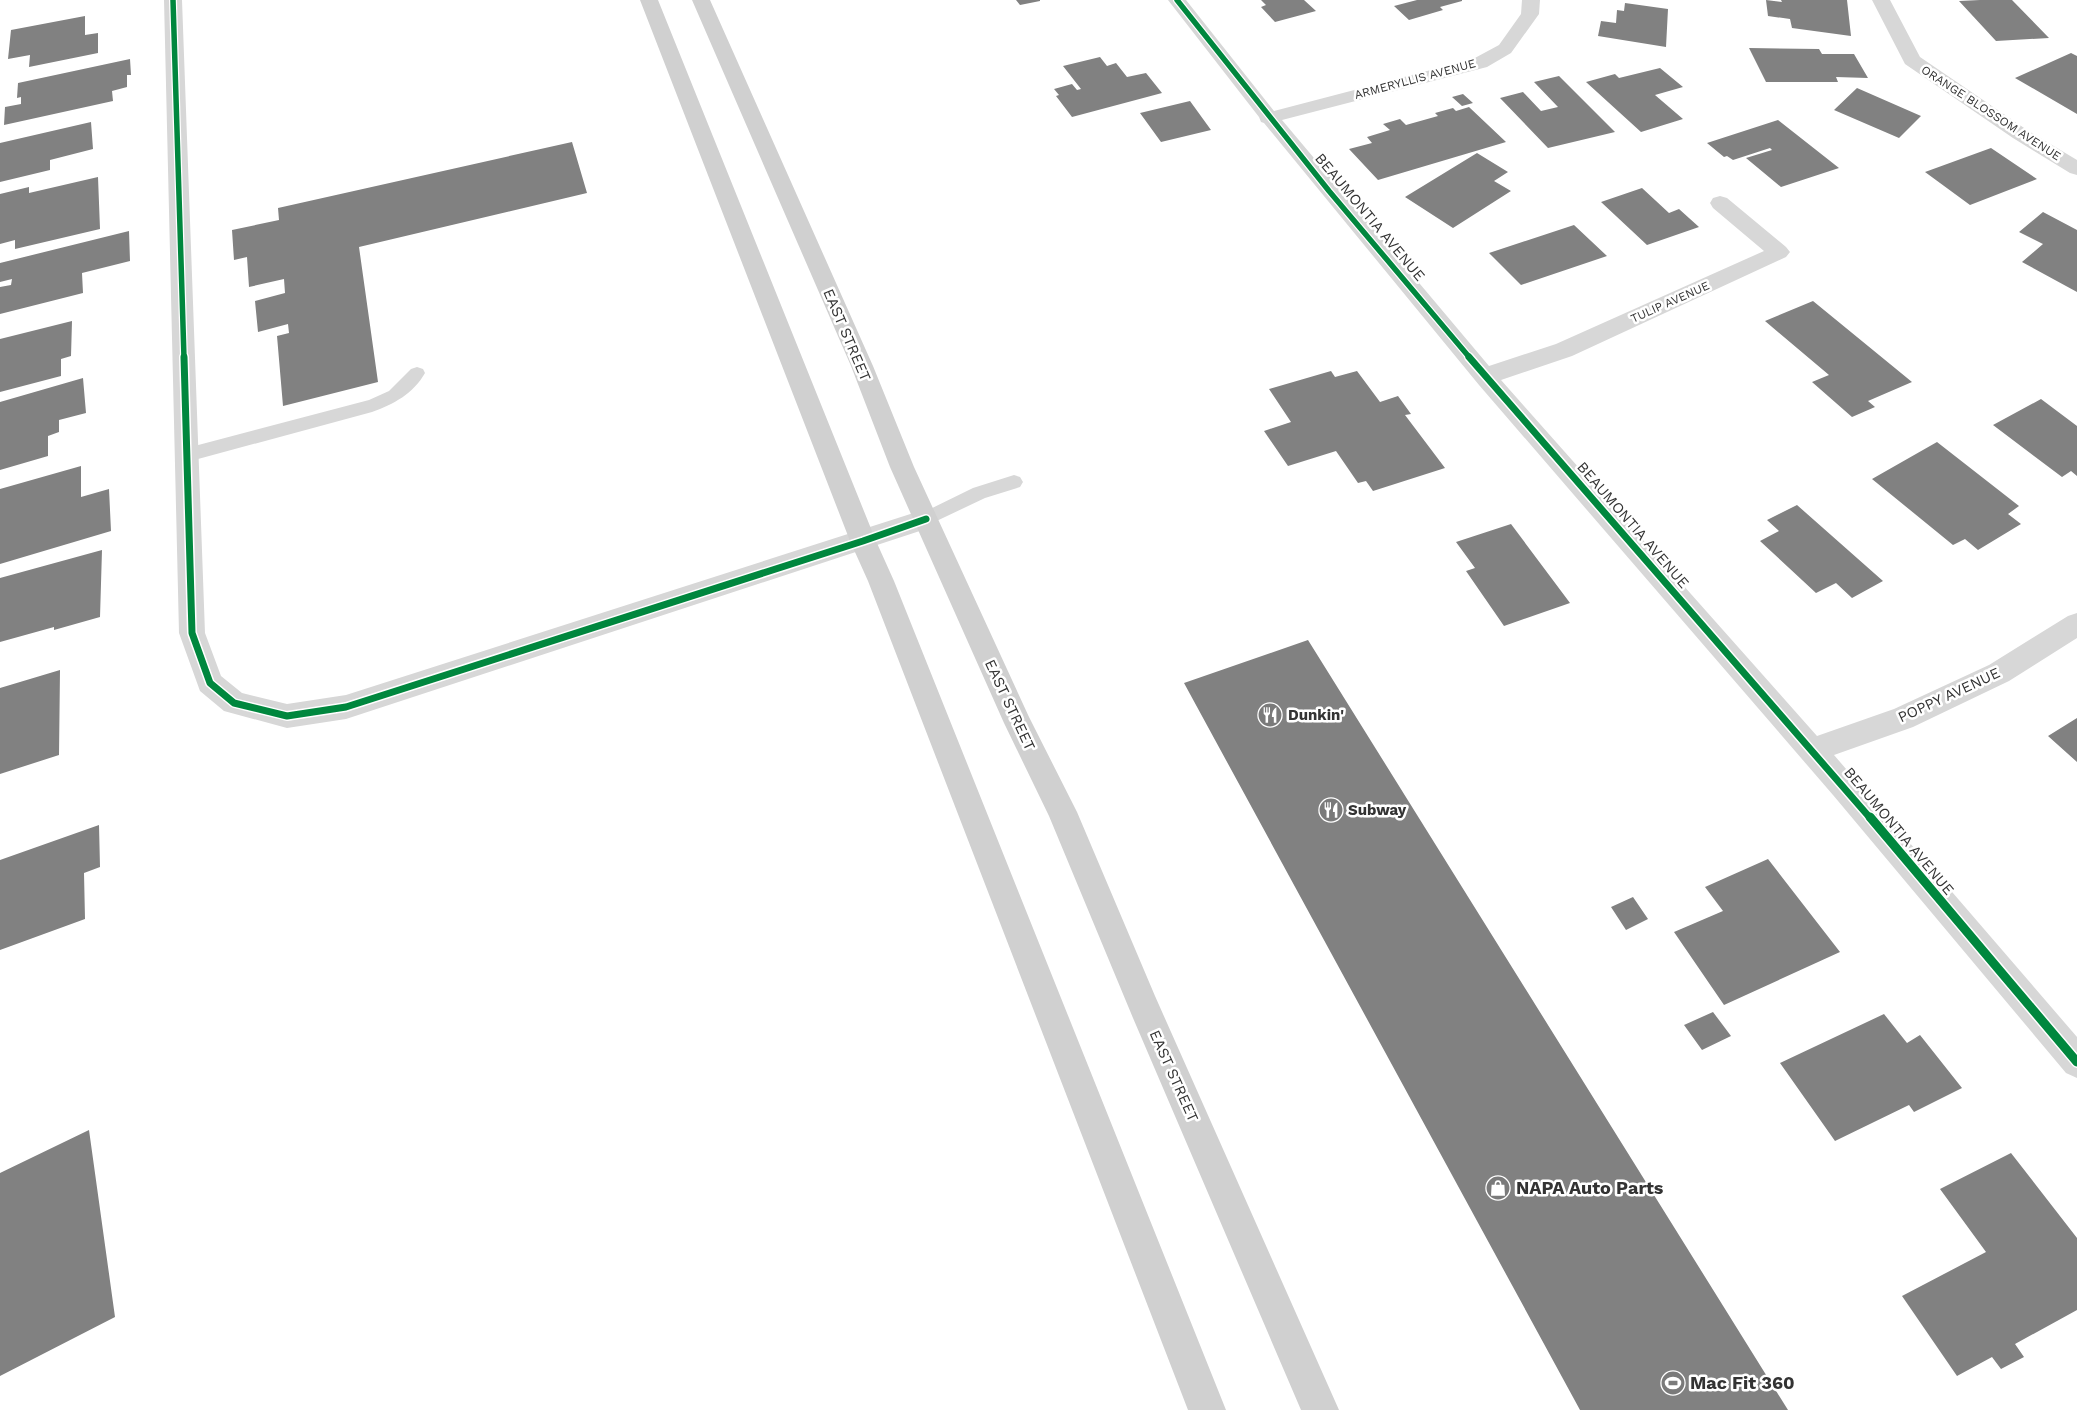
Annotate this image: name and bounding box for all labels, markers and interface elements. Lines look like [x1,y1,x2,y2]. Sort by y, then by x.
street label: ARMERYLLIS AVENUE [1353,56,1477,102]
street label: ORANGE BLOSSOM AVENUE [1919,63,2064,164]
street label: BEAUMONTIA AVENUE [1311,149,1429,285]
street label: TULIP AVENUE [1628,278,1712,326]
street label: EAST STREET [819,286,875,384]
street label: BEAUMONTIA AVENUE [1573,458,1693,592]
street label: EAST STREET [981,656,1039,754]
street label: POPPY AVENUE [1895,664,2003,726]
restaurant icon: Dunkin' [1257,702,1283,728]
place label: Dunkin' [1288,706,1344,724]
street label: BEAUMONTIA AVENUE [1840,763,1958,899]
restaurant icon: Subway [1318,797,1344,823]
place label: Subway [1348,801,1407,819]
street label: EAST STREET [1146,1027,1202,1125]
shop icon: NAPA Auto Parts [1485,1175,1511,1201]
place label: NAPA Auto Parts [1516,1177,1664,1198]
sports icon: Mac Fit 360 [1660,1370,1686,1396]
place label: Mac Fit 360 [1690,1372,1795,1393]

